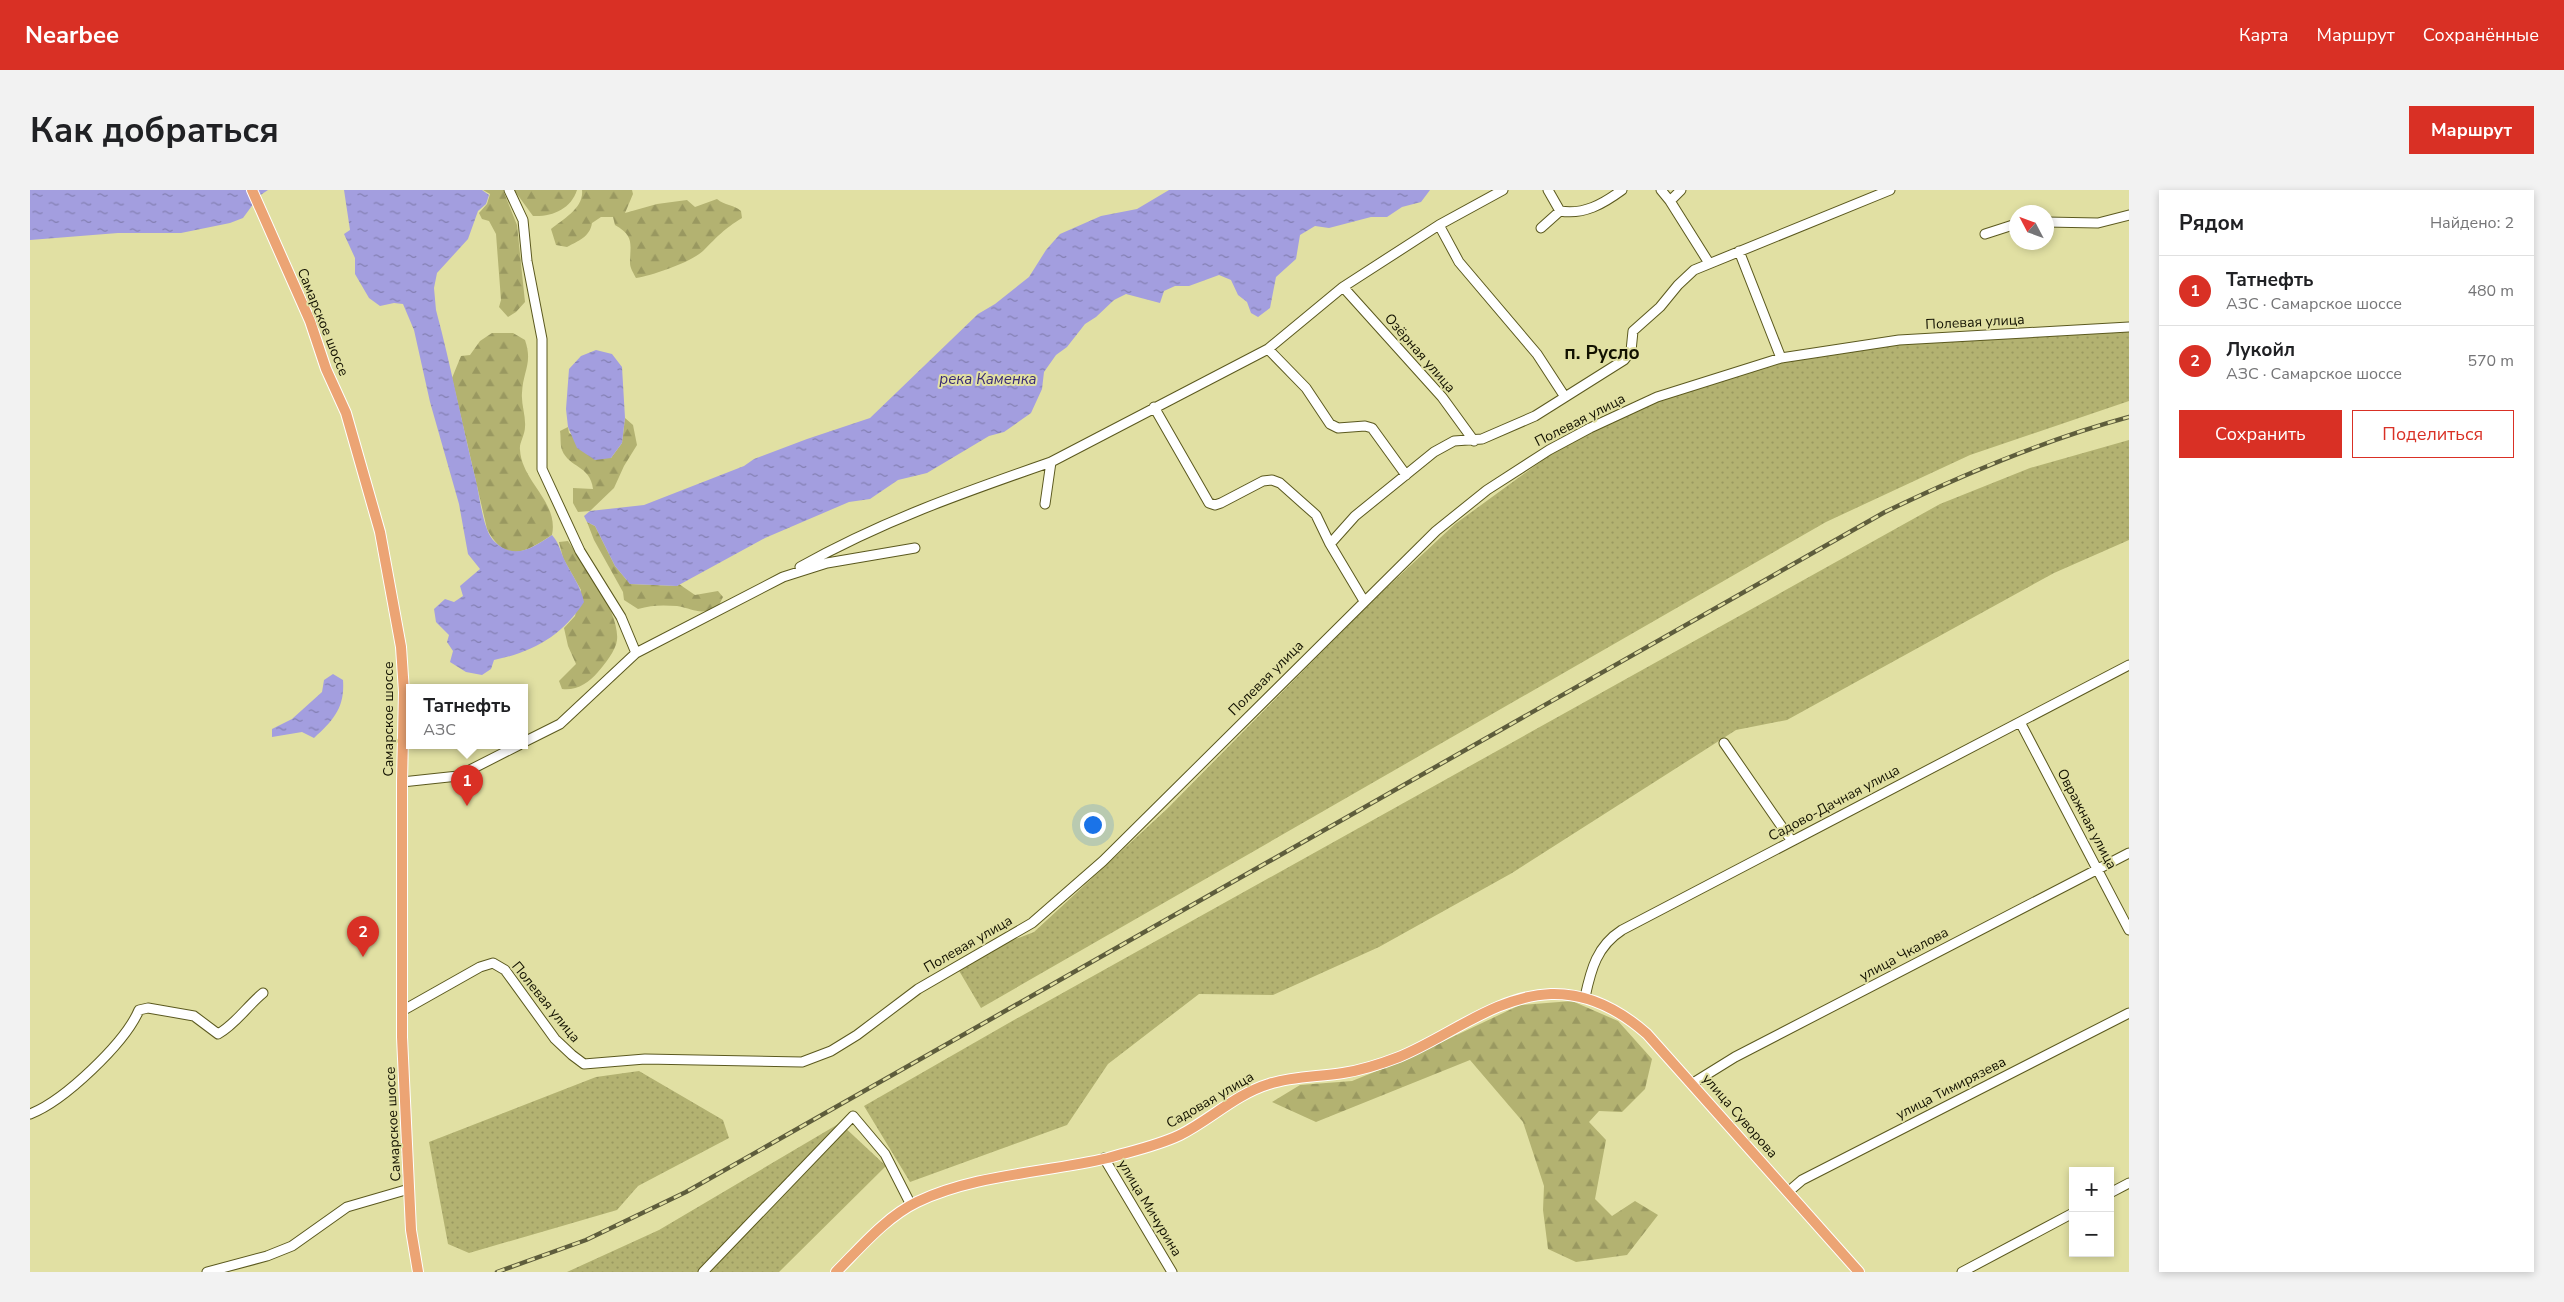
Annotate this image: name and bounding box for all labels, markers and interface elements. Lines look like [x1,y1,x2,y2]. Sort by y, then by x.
text: Nearbee [25,19,119,51]
text: Карта [2239,23,2289,47]
text: Маршрут [2317,23,2395,47]
text: Сохранённые [2423,23,2539,47]
button: Маршрут [2409,106,2534,154]
text: Как добраться [30,107,279,154]
north arrow [2009,205,2054,250]
text: Рядом [2179,209,2244,237]
text: Найдено: 2 [2430,212,2514,234]
street label: Самарское шоссе [293,265,353,379]
text: Татнефть [2226,267,2314,293]
text: 1 [2190,280,2200,302]
text: 480 m [2467,280,2514,302]
text: АЗС · Самарское шоссе [2226,293,2402,315]
street label: Озёрная улица [1380,309,1460,397]
street label: Полевая улица [1925,310,2025,334]
text: Лукойл [2226,337,2295,363]
district label: п. Русло [1564,340,1640,366]
text: 2 [2190,350,2200,372]
text: 570 m [2467,350,2514,372]
text: АЗС · Самарское шоссе [2226,363,2402,385]
water label: река Каменка [939,369,1037,389]
street label: Полевая улица [1531,389,1629,451]
button: Сохранить [2179,410,2342,458]
button: Поделиться [2352,410,2514,458]
street label: Полевая улица [1224,636,1308,720]
street label: Самарское шоссе [379,662,398,776]
popup [406,684,528,749]
text: Татнефть [423,693,511,719]
text: АЗС [423,719,456,741]
street label: Садово-Дачная улица [1765,760,1903,846]
pin: 1 [451,765,483,806]
street label: Овражная улица [2053,765,2121,873]
your location [1080,812,1106,838]
street label: Полевая улица [920,911,1016,977]
pin: 2 [347,916,379,957]
street label: улица Чкалова [1856,923,1952,985]
street label: Полевая улица [507,957,585,1047]
street label: улица Тимирязева [1893,1052,2009,1124]
street label: Самарское шоссе [381,1066,405,1182]
street label: Садовая улица [1163,1067,1257,1133]
street label: улица Суворова [1698,1070,1782,1162]
street label: улица Мичурина [1114,1156,1186,1260]
map controls [2069,1167,2114,1257]
button: + [2069,1167,2114,1212]
button: − [2069,1212,2114,1257]

